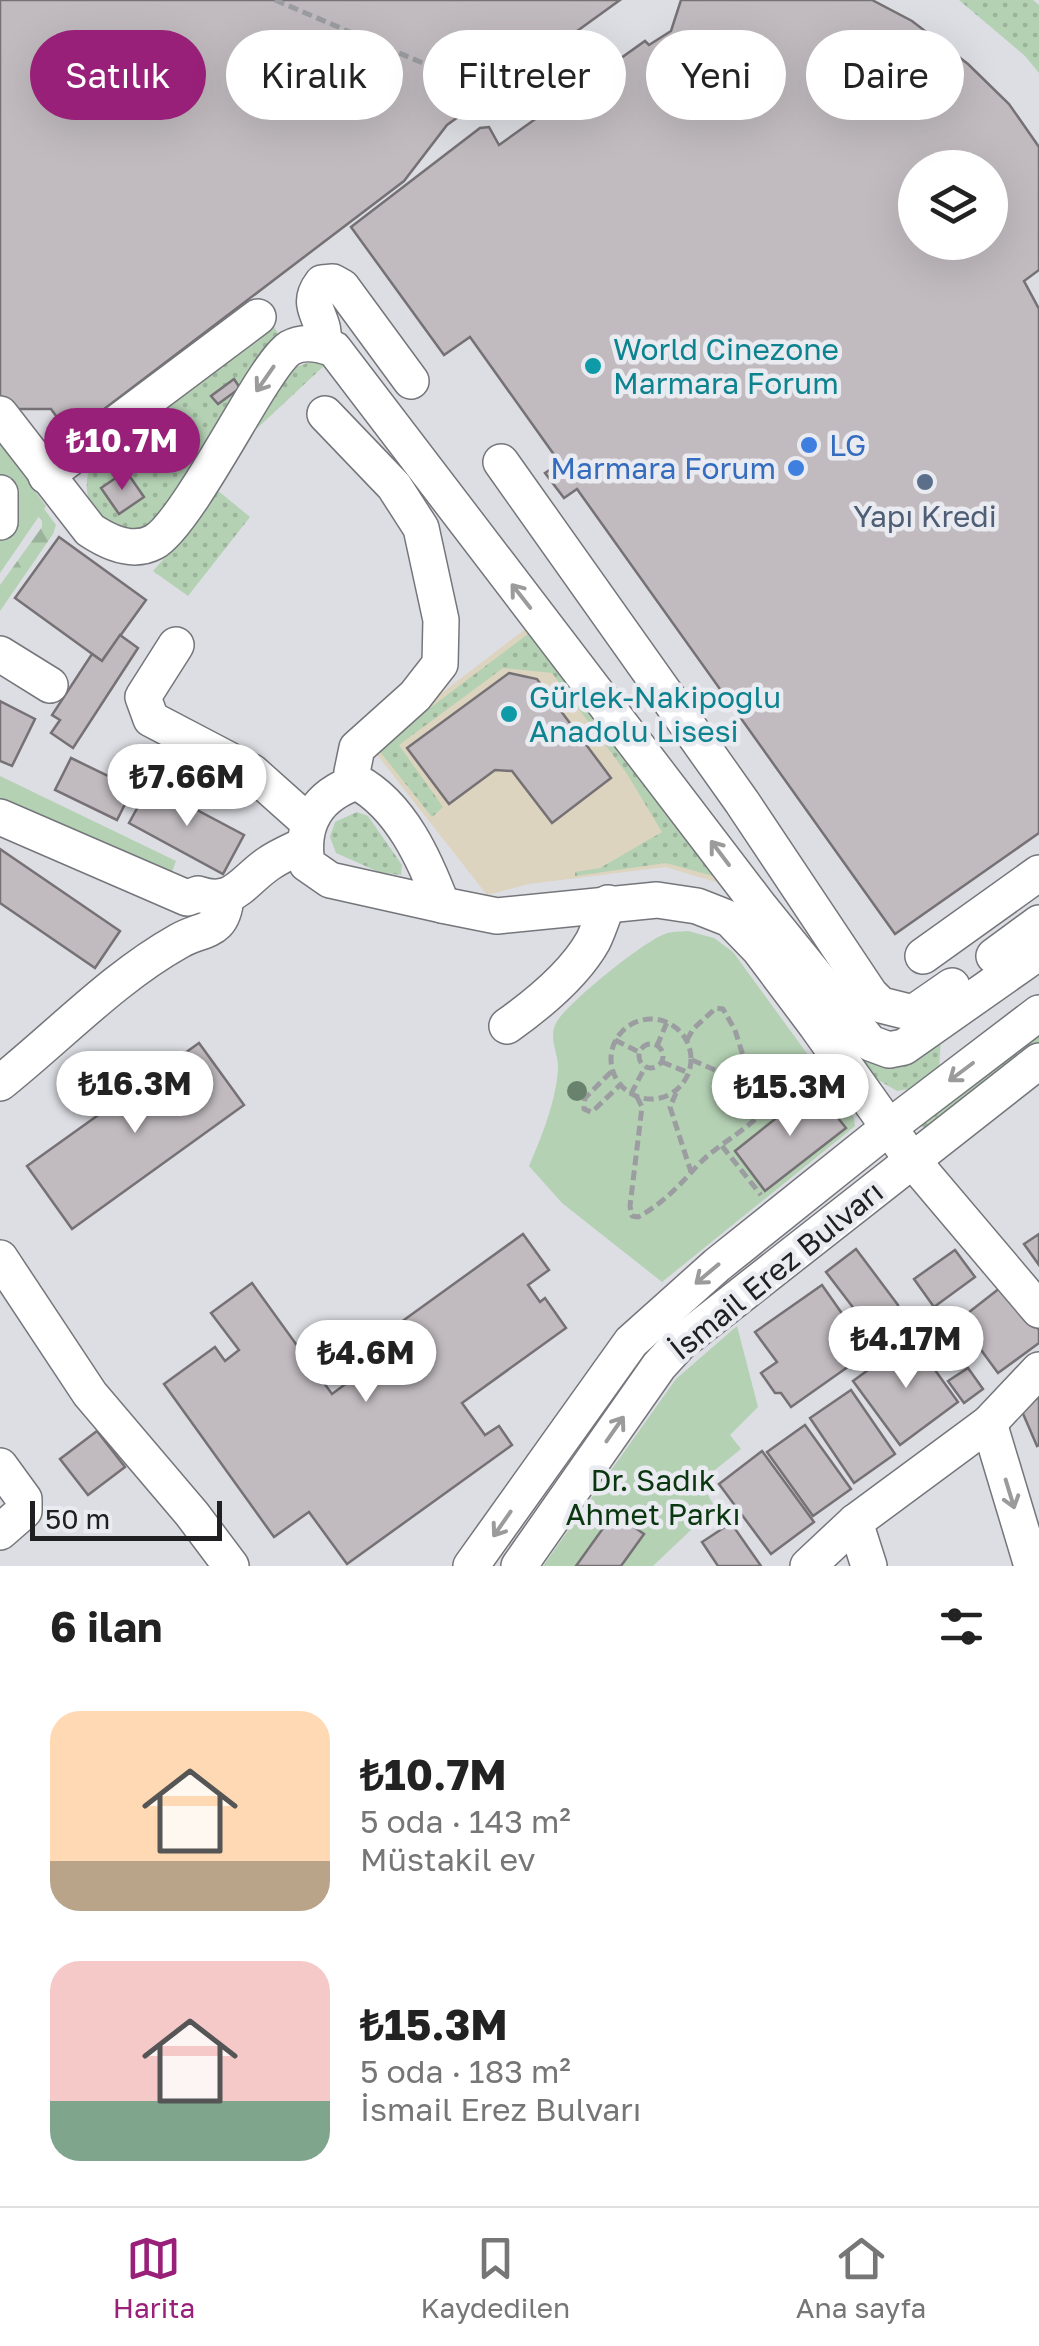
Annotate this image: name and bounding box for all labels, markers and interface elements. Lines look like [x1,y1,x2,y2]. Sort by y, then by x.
chip: Satılık [30,30,206,120]
chip: Kiralık [226,30,403,120]
chip: Filtreler [423,30,626,120]
chip: Yeni [646,30,786,120]
chip: Daire [806,30,964,120]
map controls [898,150,1008,260]
button: layers [898,150,1008,260]
place label: World Cinezone Marmara Forum [613,331,839,401]
marker: World Cinezone Marmara Forum [582,355,604,377]
one-way arrow [255,365,276,392]
pin: ₺10.7M [41,408,203,493]
text: ₺10.7M [66,421,178,459]
place label: LG [829,427,866,463]
marker: LG [798,434,820,456]
place label: Marmara Forum [550,450,776,486]
marker: Marmara Forum [785,457,807,479]
marker: Yapı Kredi [914,471,936,493]
place label: Yapı Kredi [853,498,997,534]
one-way arrow [510,583,532,609]
place label: Gürlek-Nakipoğlu Anadolu Lisesi [529,679,781,749]
marker: Gürlek-Nakipoğlu Anadolu Lisesi [498,703,520,725]
pin: ₺7.66M [106,744,268,829]
text: ₺7.66M [129,757,245,795]
one-way arrow [709,840,731,866]
pin: ₺16.3M [54,1051,216,1136]
pin: ₺15.3M [709,1054,871,1139]
one-way arrow [949,1060,975,1082]
text: ₺16.3M [78,1064,192,1102]
text: ₺15.3M [734,1067,846,1105]
street label: İsmail Erez Bulvarı [662,1173,890,1367]
one-way arrow [694,1262,720,1284]
pin: ₺4.17M [825,1306,987,1391]
text: ₺4.17M [851,1319,961,1357]
pin: ₺4.6M [296,1320,436,1405]
text: ₺4.6M [317,1333,415,1371]
one-way arrow [604,1415,625,1443]
park label: Dr. Sadık Ahmet Parkı [566,1462,741,1532]
one-way arrow [1002,1478,1020,1510]
scale bar [30,1496,222,1540]
text: 50 m [45,1502,110,1535]
one-way arrow [492,1510,513,1537]
icon: filters [934,1599,989,1654]
text: 6 ilan [50,1601,163,1651]
text: ₺10.7M [360,1749,507,1799]
icon: home [130,1751,250,1871]
text: 5 oda · 143 m² [360,1802,571,1840]
text: Müstakil ev [360,1840,535,1878]
text: ₺15.3M [360,1999,508,2049]
icon: home [130,2001,250,2121]
text: 5 oda · 183 m² [360,2052,571,2090]
text: İsmail Erez Bulvarı [360,2090,641,2128]
tab: Harita [113,2231,195,2324]
tab: Kaydedilen [421,2231,570,2324]
tab: Ana sayfa [796,2231,926,2324]

